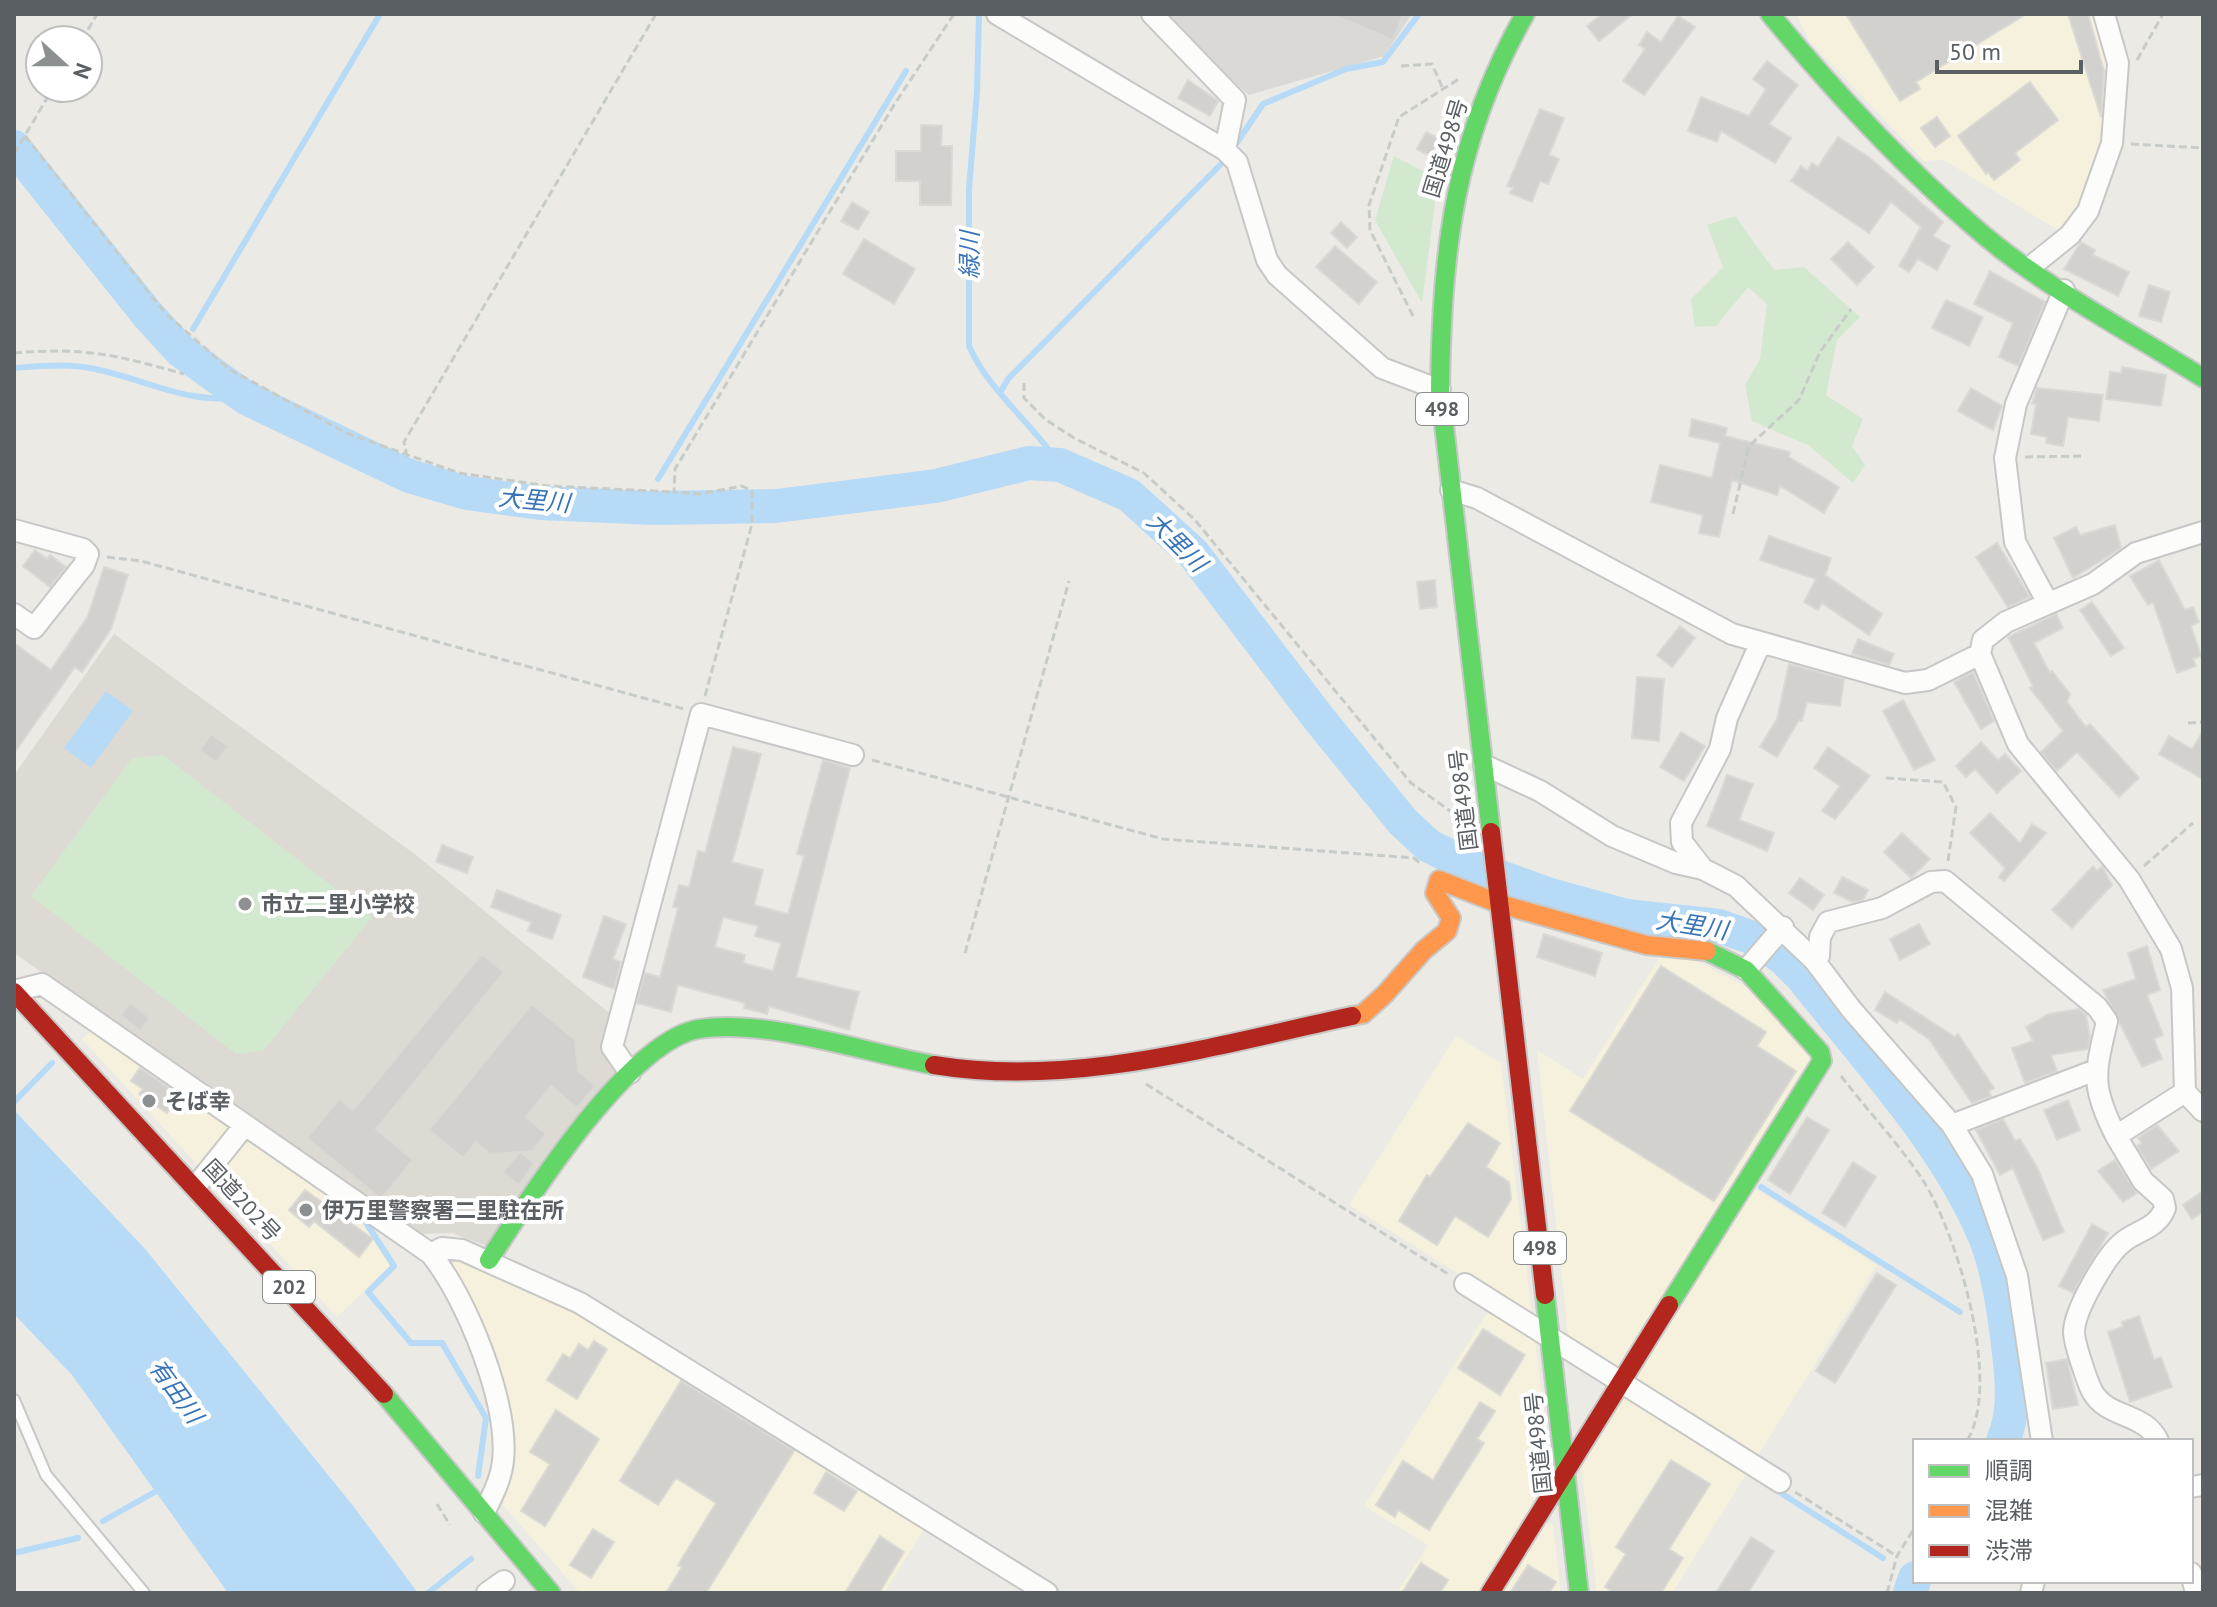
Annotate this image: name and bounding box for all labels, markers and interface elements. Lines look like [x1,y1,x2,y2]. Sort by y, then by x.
north arrow [24,24,104,104]
scale bar [1937,24,2081,74]
text: 50 m [1949,36,2001,67]
text: N [67,59,98,83]
street label: 国道498号 [1417,95,1473,201]
water label: 緑川 [954,228,985,279]
road number: 498 [1416,393,1468,425]
water label: 大里川 [497,481,574,519]
water label: 大里川 [1141,506,1216,581]
street label: 国道498号 [1443,748,1483,852]
place label: 市立二里小学校 [261,890,415,918]
marker: 市立二里小学校 [236,895,254,913]
water label: 大里川 [1654,904,1733,946]
place label: そば幸 [165,1087,231,1115]
marker: そば幸 [140,1092,158,1110]
street label: 国道202号 [197,1153,287,1247]
place label: 伊万里警察署二里駐在所 [322,1196,564,1224]
marker: 伊万里警察署二里駐在所 [297,1201,315,1219]
road number: 498 [1514,1232,1566,1264]
road number: 202 [263,1271,315,1303]
water label: 有田川 [142,1353,211,1432]
street label: 国道498号 [1519,1391,1557,1495]
legend [1913,1439,2193,1583]
text: 順調 [1985,1455,2033,1486]
text: 混雑 [1985,1495,2033,1526]
text: 渋滞 [1985,1535,2033,1566]

